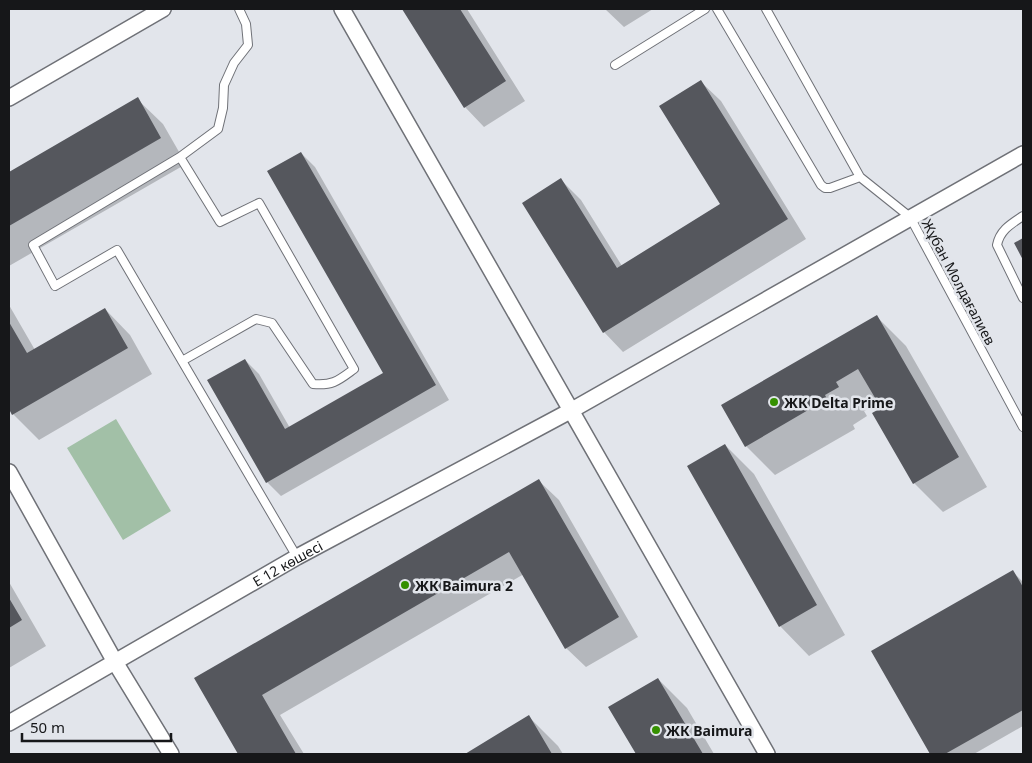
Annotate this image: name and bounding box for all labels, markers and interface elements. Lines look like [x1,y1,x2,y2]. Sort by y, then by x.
street label: Жұбан Молдағалиев [918,216,1000,348]
place label: ЖК Delta Prime [784,393,893,412]
marker: ЖК Delta Prime [768,396,780,408]
street label: Е 12 көшесі [249,536,326,590]
place label: ЖК Baimura 2 [415,576,513,595]
marker: ЖК Baimura 2 [399,579,411,591]
scale bar [22,710,171,742]
text: 50 m [30,717,65,737]
place label: ЖК Baimura [666,721,752,740]
marker: ЖК Baimura [650,724,662,736]

